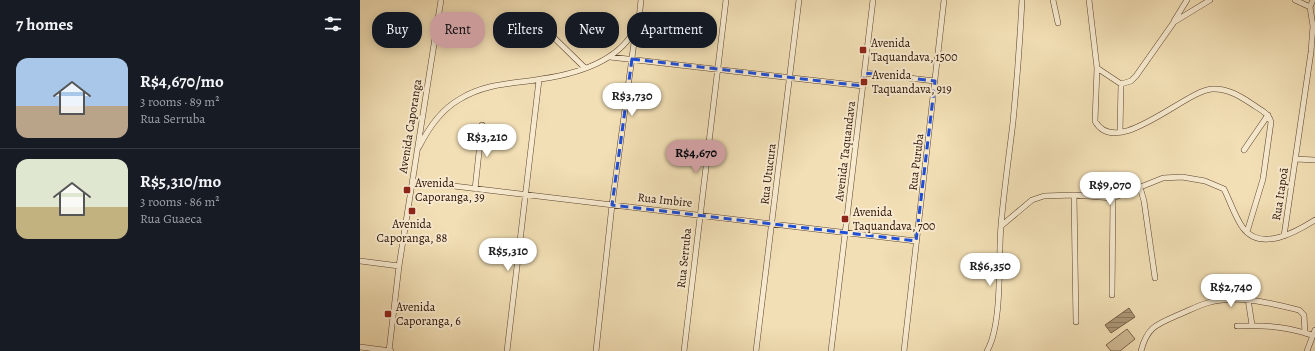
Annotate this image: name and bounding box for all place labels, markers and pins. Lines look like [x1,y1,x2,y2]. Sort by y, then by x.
place label: Avenida Taquandava, 1500 [870,35,958,65]
marker: Avenida Taquandava, 1500 [858,45,868,55]
place label: Avenida Taquandava, 919 [871,67,952,97]
marker: Avenida Taquandava, 919 [859,77,869,87]
pin: R$3,730 [595,83,669,117]
pin: R$3,210 [450,124,524,158]
pin: R$4,670 [659,140,733,174]
pin: R$9,070 [1073,172,1147,206]
place label: Avenida Caporanga, 39 [414,175,485,205]
marker: Avenida Caporanga, 39 [402,185,412,195]
place label: Avenida Taquandava, 700 [852,204,935,234]
marker: Avenida Caporanga, 88 [407,206,417,216]
marker: Avenida Taquandava, 700 [840,214,850,224]
place label: Avenida Caporanga, 88 [377,216,448,246]
pin: R$5,310 [471,238,545,272]
pin: R$6,350 [953,253,1027,287]
pin: R$2,740 [1194,274,1268,308]
place label: Avenida Caporanga, 6 [395,299,461,329]
marker: Avenida Caporanga, 6 [383,309,393,319]

